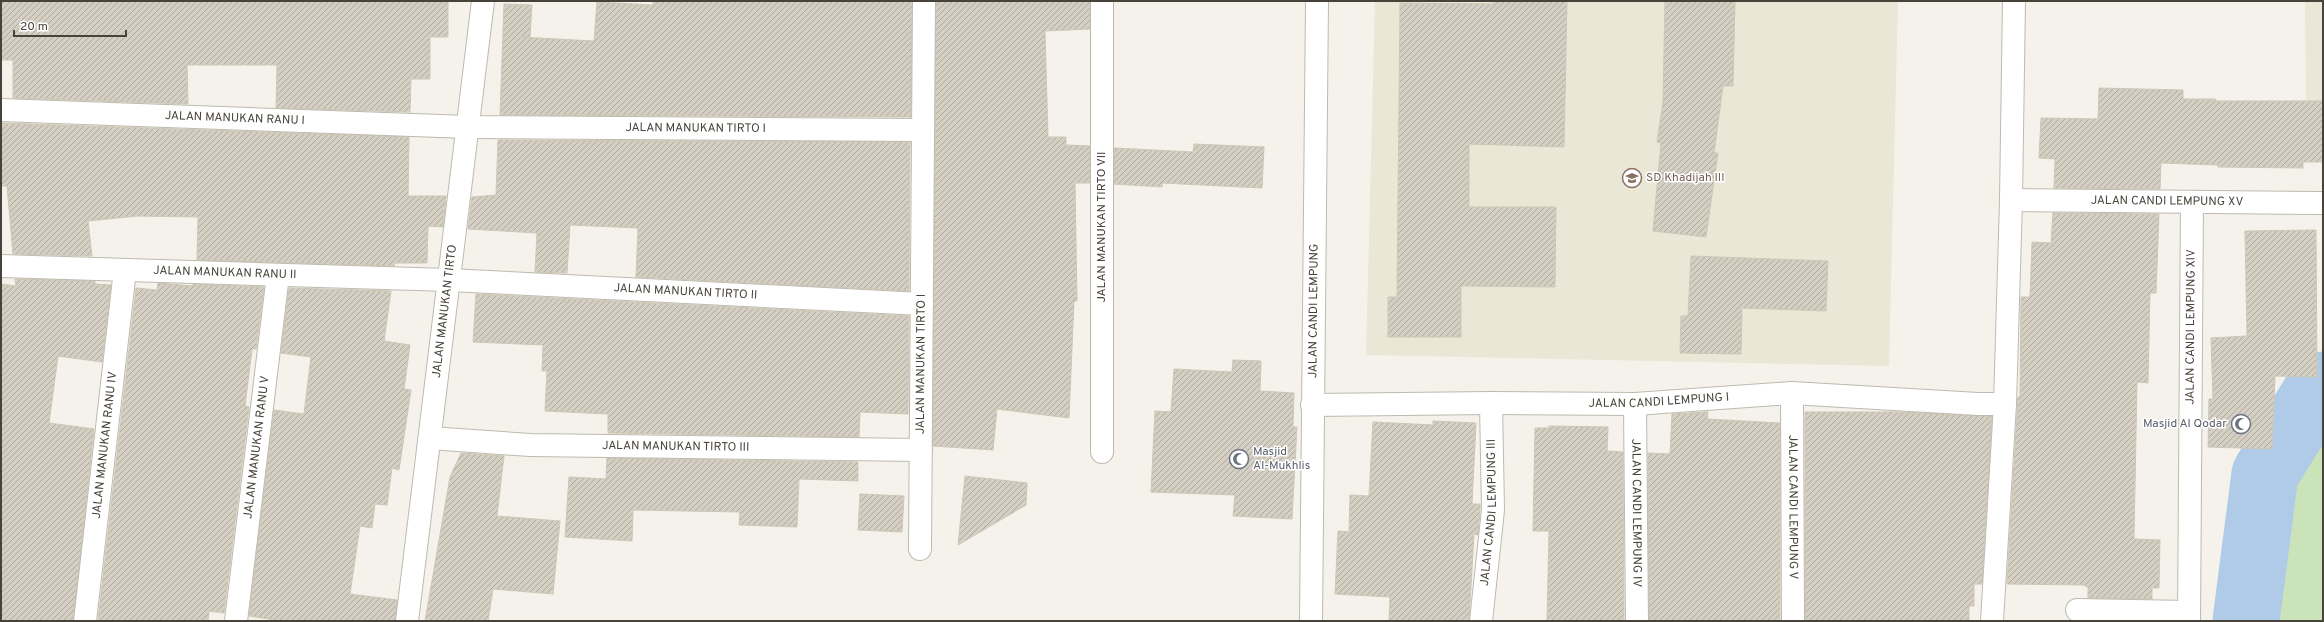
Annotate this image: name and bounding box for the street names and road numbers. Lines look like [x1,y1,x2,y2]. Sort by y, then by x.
street label: JALAN MANUKAN RANU I [165,108,305,129]
street label: JALAN MANUKAN TIRTO I [625,120,766,137]
street label: JALAN MANUKAN TIRTO VII [1094,152,1110,303]
street label: JALAN CANDI LEMPUNG XV [2091,193,2244,210]
street label: JALAN MANUKAN TIRTO [429,244,461,379]
street label: JALAN CANDI LEMPUNG [1305,244,1323,378]
street label: JALAN CANDI LEMPUNG XIV [2183,249,2200,405]
street label: JALAN MANUKAN RANU II [153,263,297,283]
street label: JALAN MANUKAN TIRTO II [613,280,758,304]
street label: JALAN MANUKAN TIRTO I [913,294,930,434]
street label: JALAN MANUKAN RANU IV [89,371,121,520]
street label: JALAN MANUKAN RANU V [240,375,274,520]
street label: JALAN CANDI LEMPUNG I [1589,389,1730,412]
street label: JALAN CANDI LEMPUNG V [1784,435,1801,580]
street label: JALAN MANUKAN TIRTO III [602,438,749,456]
street label: JALAN CANDI LEMPUNG III [1477,439,1501,587]
street label: JALAN CANDI LEMPUNG IV [1627,439,1645,587]

